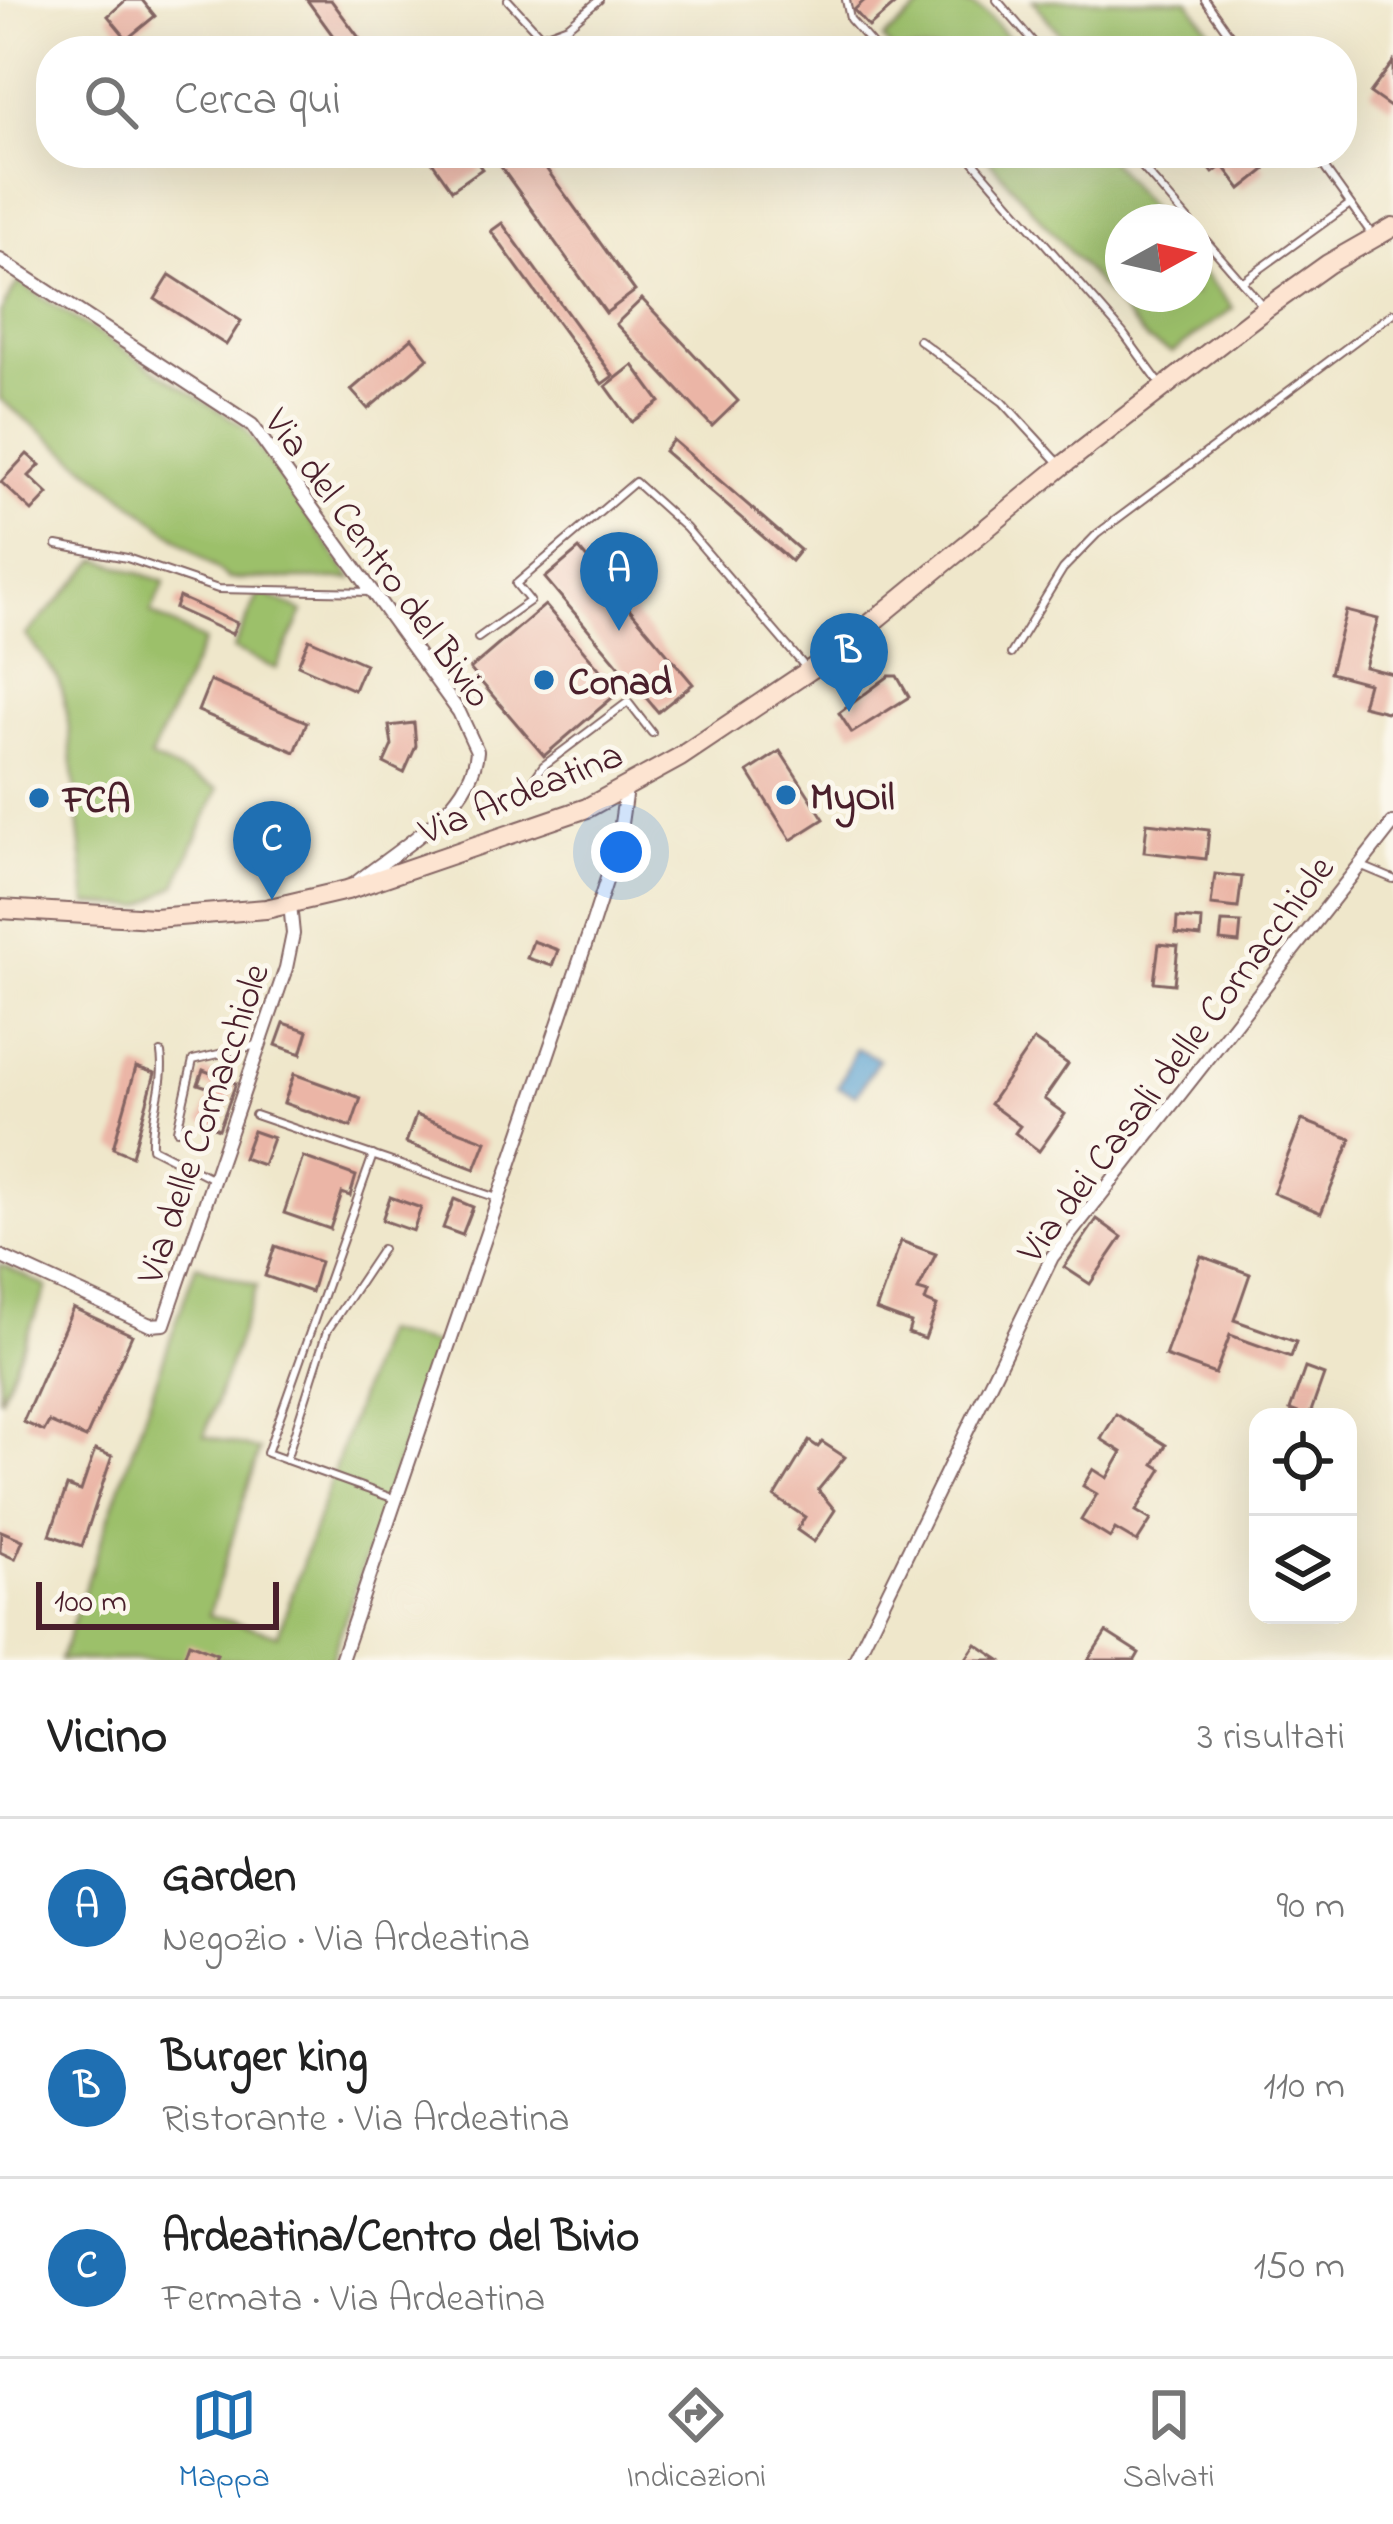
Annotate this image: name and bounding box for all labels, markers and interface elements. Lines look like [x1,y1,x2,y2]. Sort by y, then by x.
search box [36,36,1357,168]
icon: search [78,69,144,135]
text: Cerca qui [174,69,341,135]
north arrow [1105,204,1213,312]
street label: Via del Centro del Bivio [247,397,505,721]
pin: A [580,532,658,631]
pin: B [810,613,888,712]
place label: Conad [568,656,672,713]
marker: Conad [531,667,557,693]
street label: Via Ardeatina [410,728,632,862]
place label: MyOil [810,771,895,828]
place label: FCA [61,774,131,831]
marker: MyOil [773,782,799,808]
marker: FCA [26,785,52,811]
pin: C [233,801,311,900]
your location [591,822,651,882]
street label: Via dei Casali delle Cornacchiole [1004,844,1351,1278]
street label: Via delle Cornacchiole [123,956,287,1293]
map controls [1249,1408,1357,1624]
button: locate [1249,1408,1357,1516]
button: layers [1249,1516,1357,1624]
scale bar [36,1576,279,1629]
text: 100 m [54,1579,127,1627]
text: Vicino [48,1701,167,1776]
text: 3 risultati [1197,1710,1345,1767]
text: Garden [162,1846,296,1912]
text: A [75,1879,99,1936]
text: 90 m [1276,1879,1345,1936]
text: Negozio · Via Ardeatina [162,1912,530,1969]
text: Burger king [162,2026,368,2092]
text: B [74,2059,100,2116]
text: 110 m [1263,2059,1345,2116]
text: Ristorante · Via Ardeatina [162,2092,570,2149]
text: Ardeatina/Centro del Bivio [162,2206,639,2272]
text: C [76,2239,98,2296]
text: 150 m [1253,2239,1345,2296]
text: Fermata · Via Ardeatina [162,2272,545,2329]
tab: Mappa [178,2382,270,2502]
tab: Indicazioni [626,2382,766,2502]
tab: Salvati [1123,2382,1215,2502]

